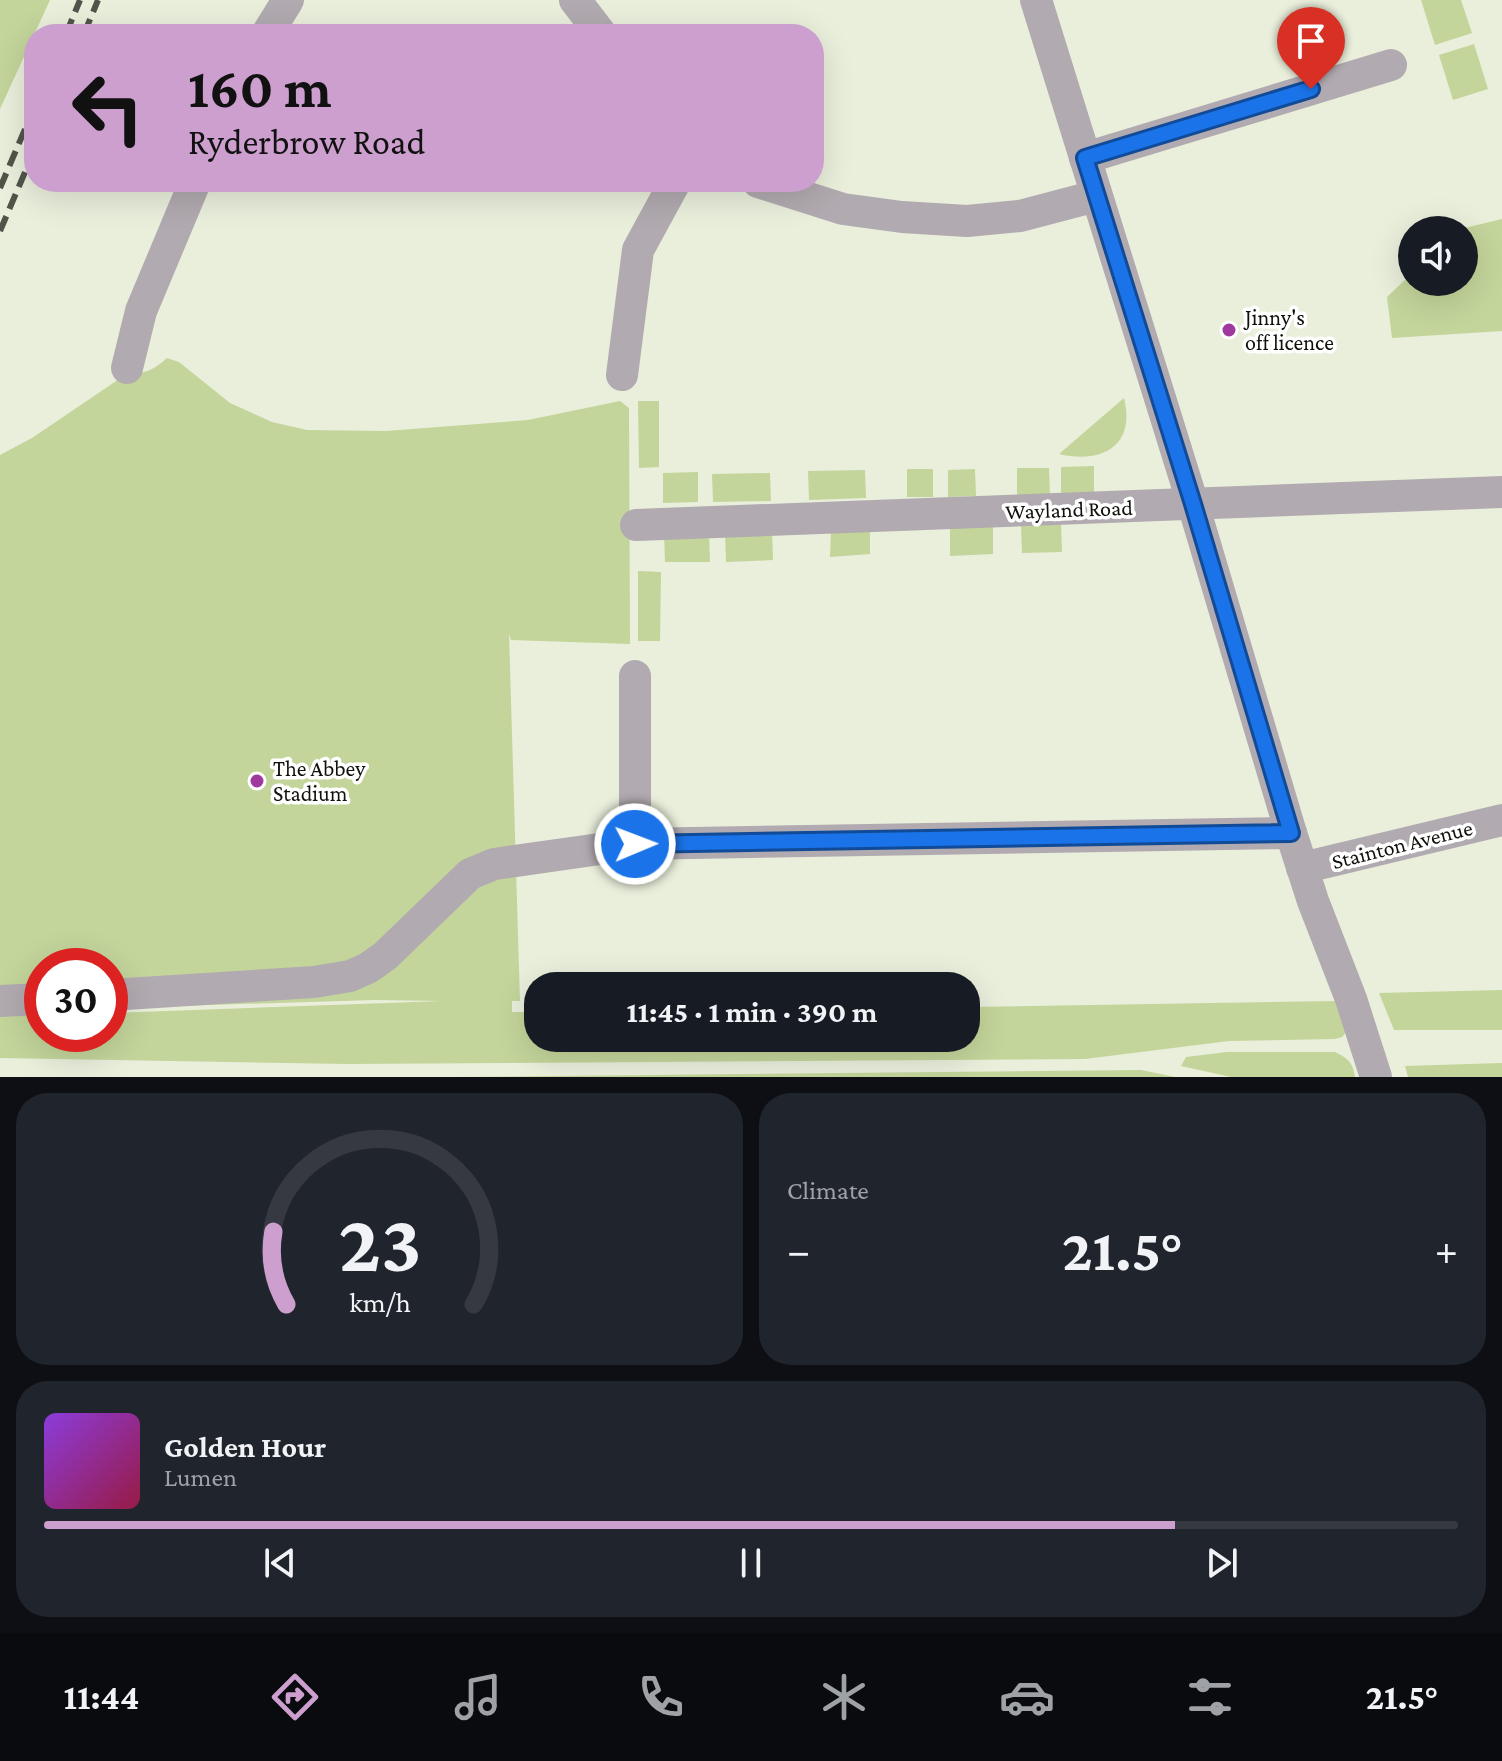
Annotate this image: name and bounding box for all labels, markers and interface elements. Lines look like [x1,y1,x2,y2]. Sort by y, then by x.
pin [1277,7,1345,89]
icon: arrive [1289,19,1333,63]
icon: left [56,56,160,160]
text: 160 m [188,57,332,119]
text: Ryderbrow Road [188,122,425,162]
map controls [1398,216,1478,296]
button: sound [1398,216,1478,296]
place label: Jinny's off licence [1243,305,1334,355]
marker: Jinny's off licence [1220,321,1238,339]
street label: Wayland Road [1005,495,1134,524]
place label: The Abbey Stadium [273,756,366,806]
marker: The Abbey Stadium [248,772,266,790]
position arrow [593,802,677,886]
street label: Stainton Avenue [1329,815,1475,874]
speed limit sign: 30 [24,948,128,1052]
text: 11:45 · 1 min · 390 m [627,995,877,1028]
text: Climate [787,1176,869,1205]
text: 23 [338,1196,421,1289]
text: 21.5° [1062,1216,1183,1283]
text: − [787,1226,810,1274]
text: + [1435,1226,1458,1274]
text: km/h [349,1286,410,1318]
text: Golden Hour [164,1430,326,1463]
text: Lumen [164,1463,237,1492]
icon: previous [258,1541,302,1585]
icon: pause [729,1541,773,1585]
icon: next [1200,1541,1244,1585]
icon: directions [267,1669,323,1725]
icon: music [450,1669,506,1725]
icon: phone [633,1669,689,1725]
icon: climate [816,1669,872,1725]
icon: car [999,1669,1055,1725]
icon: filters [1182,1669,1238,1725]
text: 11:44 [64,1677,139,1717]
text: 21.5° [1366,1677,1438,1717]

